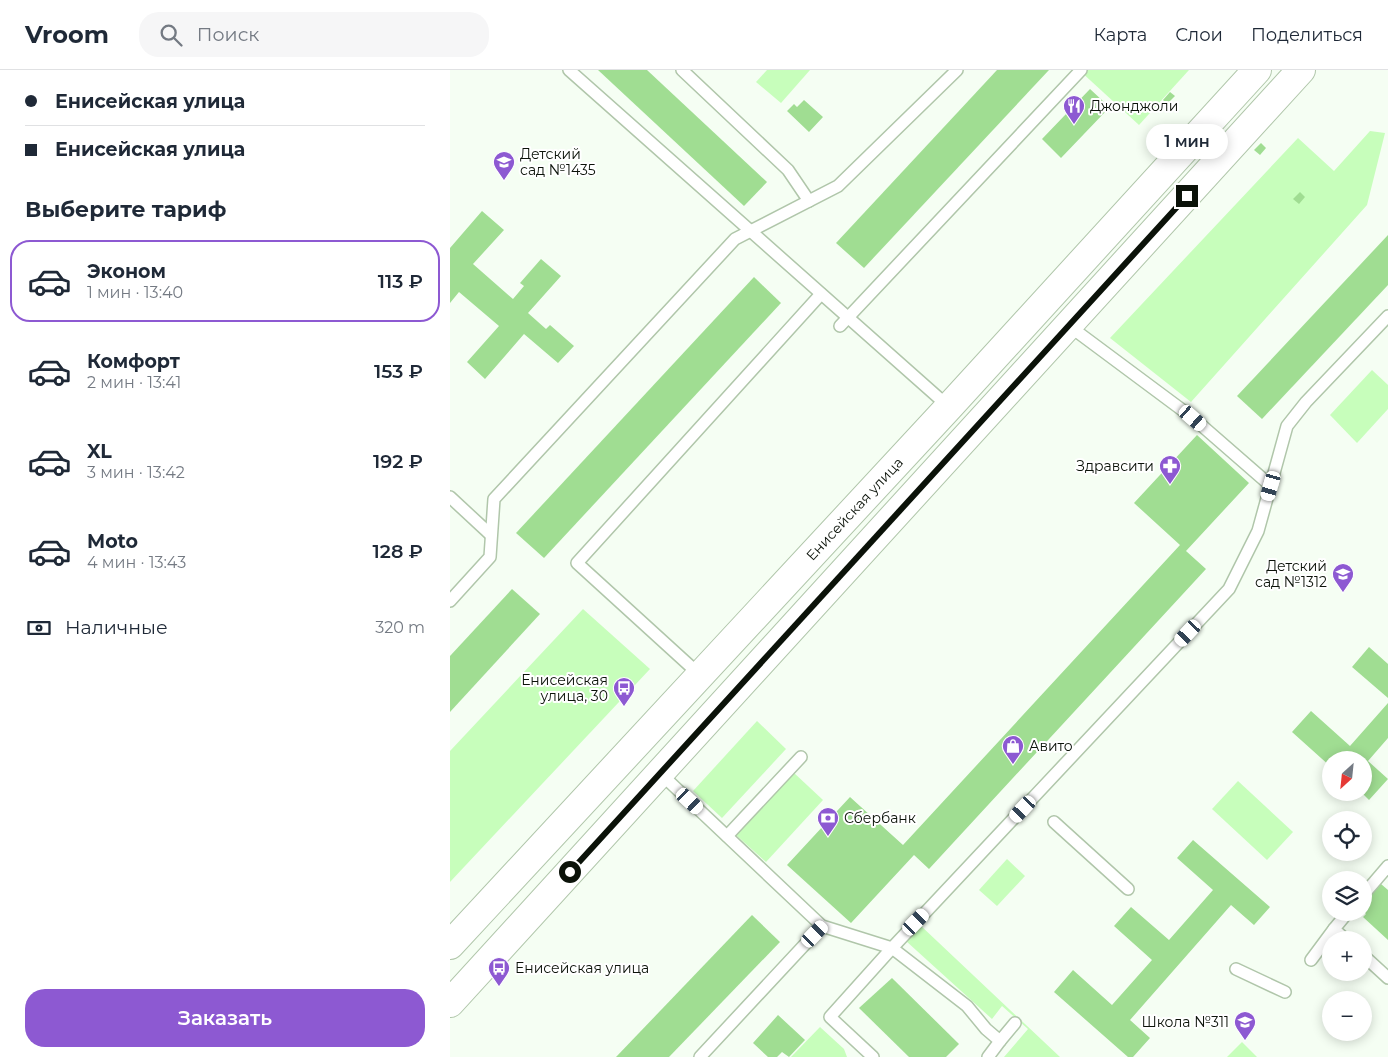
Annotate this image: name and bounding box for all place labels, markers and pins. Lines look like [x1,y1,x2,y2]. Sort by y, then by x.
restaurant icon: Джонджоли [1062,94,1086,125]
place label: Джонджоли [1090,97,1178,115]
place label: Детский сад №1435 [520,145,596,179]
school or university icon: Детский сад №1435 [492,150,516,181]
pharmacy icon: Здравсити [1158,454,1182,485]
place label: Здравсити [1076,457,1154,475]
place label: Детский сад №1312 [1255,557,1327,591]
school or university icon: Детский сад №1312 [1331,562,1355,593]
place label: Енисейская улица, 30 [521,671,608,705]
bus stop icon: Енисейская улица, 30 [612,676,636,707]
shop icon: Авито [1001,734,1025,765]
place label: Авито [1029,737,1073,755]
bank icon: Сбербанк [816,806,840,837]
place label: Сбербанк [844,809,916,827]
bus stop icon: Енисейская улица [487,956,511,987]
place label: Енисейская улица [515,959,649,977]
school or university icon: Школа №311 [1233,1010,1257,1041]
place label: Школа №311 [1141,1013,1229,1031]

